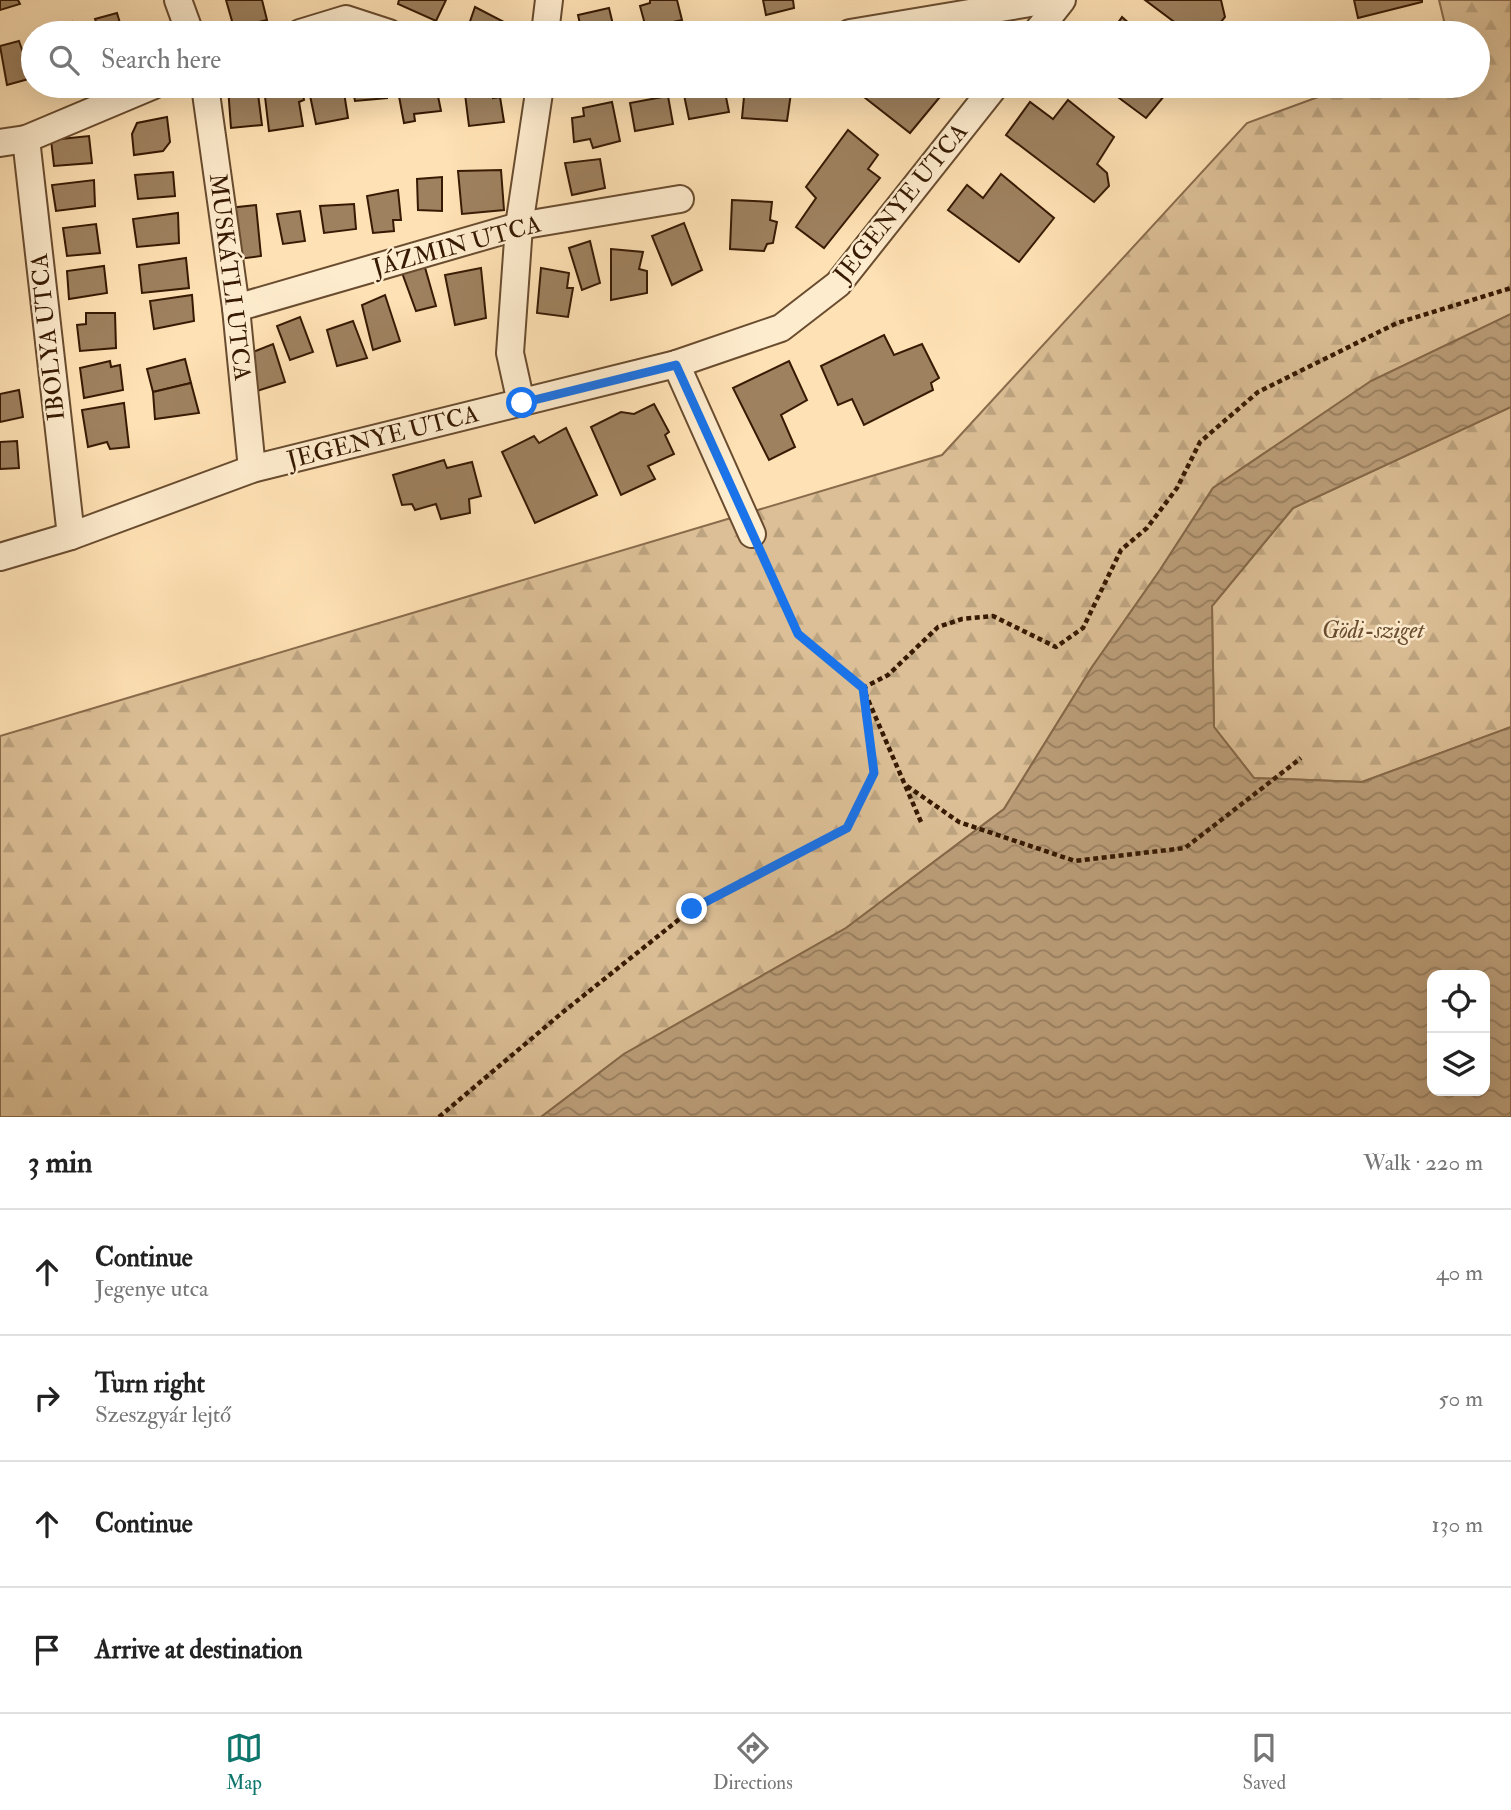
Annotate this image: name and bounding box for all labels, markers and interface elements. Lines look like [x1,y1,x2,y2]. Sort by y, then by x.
search box [21,21,1490,98]
icon: search [45,41,83,79]
text: Search here [101,44,221,76]
street label: JEGENYE UTCA [827,117,975,290]
street label: MUSKÁTLI UTCA [202,171,259,382]
street label: JÁZMIN UTCA [368,208,545,284]
street label: IBOLYA UTCA [24,252,72,422]
route start [506,387,537,418]
street label: JEGENYE UTCA [283,398,482,476]
park label: Gödi-sziget [1322,615,1425,646]
route end [676,893,707,924]
map controls [1427,970,1490,1096]
button: locate [1427,970,1490,1033]
button: layers [1427,1033,1490,1096]
text: 3 min [28,1144,93,1181]
text: Walk · 220 m [1363,1148,1483,1177]
text: Continue [95,1242,193,1274]
icon: ahead [28,1253,66,1291]
text: 40 m [1436,1258,1483,1287]
text: Jegenye utca [95,1274,208,1303]
text: Turn right [95,1368,205,1400]
icon: right [28,1379,66,1417]
text: 50 m [1439,1384,1483,1413]
text: Szeszgyár lejtő [95,1400,231,1429]
icon: ahead [28,1505,66,1543]
text: Continue [95,1508,193,1540]
text: 130 m [1431,1510,1483,1539]
icon: arrive [28,1631,66,1669]
text: Arrive at destination [95,1634,303,1666]
tab: Map [225,1729,263,1795]
tab: Directions [713,1729,793,1795]
tab: Saved [1243,1729,1286,1795]

